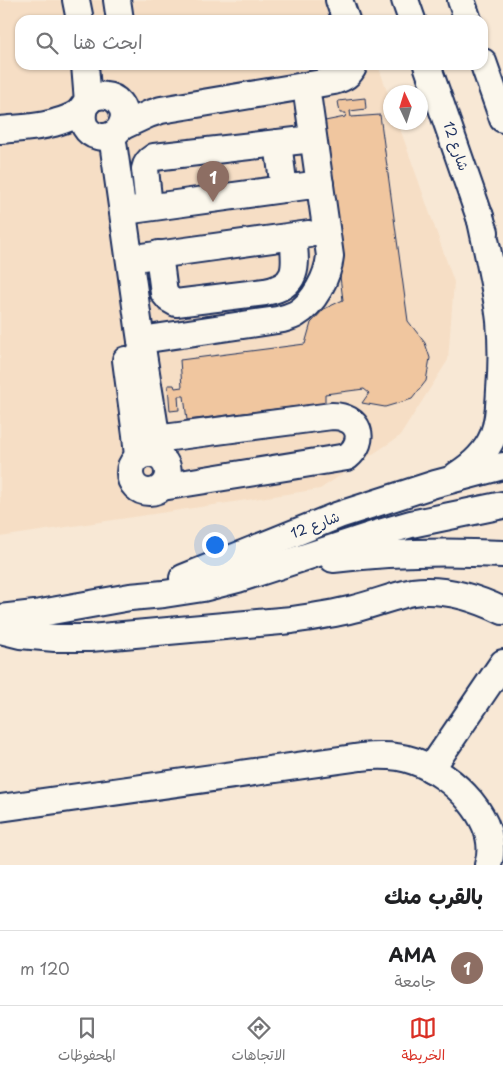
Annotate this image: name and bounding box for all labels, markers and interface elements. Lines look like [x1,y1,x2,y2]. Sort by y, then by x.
search box [15,15,488,70]
text: ابحث هنا [73,27,143,55]
icon: search [33,29,61,57]
north arrow [383,85,428,130]
street label: شارع 12 [438,118,475,173]
pin: 1 [197,161,229,202]
street label: شارع 12 [287,506,342,543]
your location [202,532,228,558]
text: بالقرب منك [384,879,483,911]
text: AMA [389,940,436,968]
text: 120 m [20,956,70,980]
text: 1 [463,956,471,980]
text: جامعة [394,968,436,992]
tab: المحفوظات [58,1014,116,1068]
tab: الاتجاهات [231,1014,286,1068]
tab: الخريطة [401,1014,445,1068]

